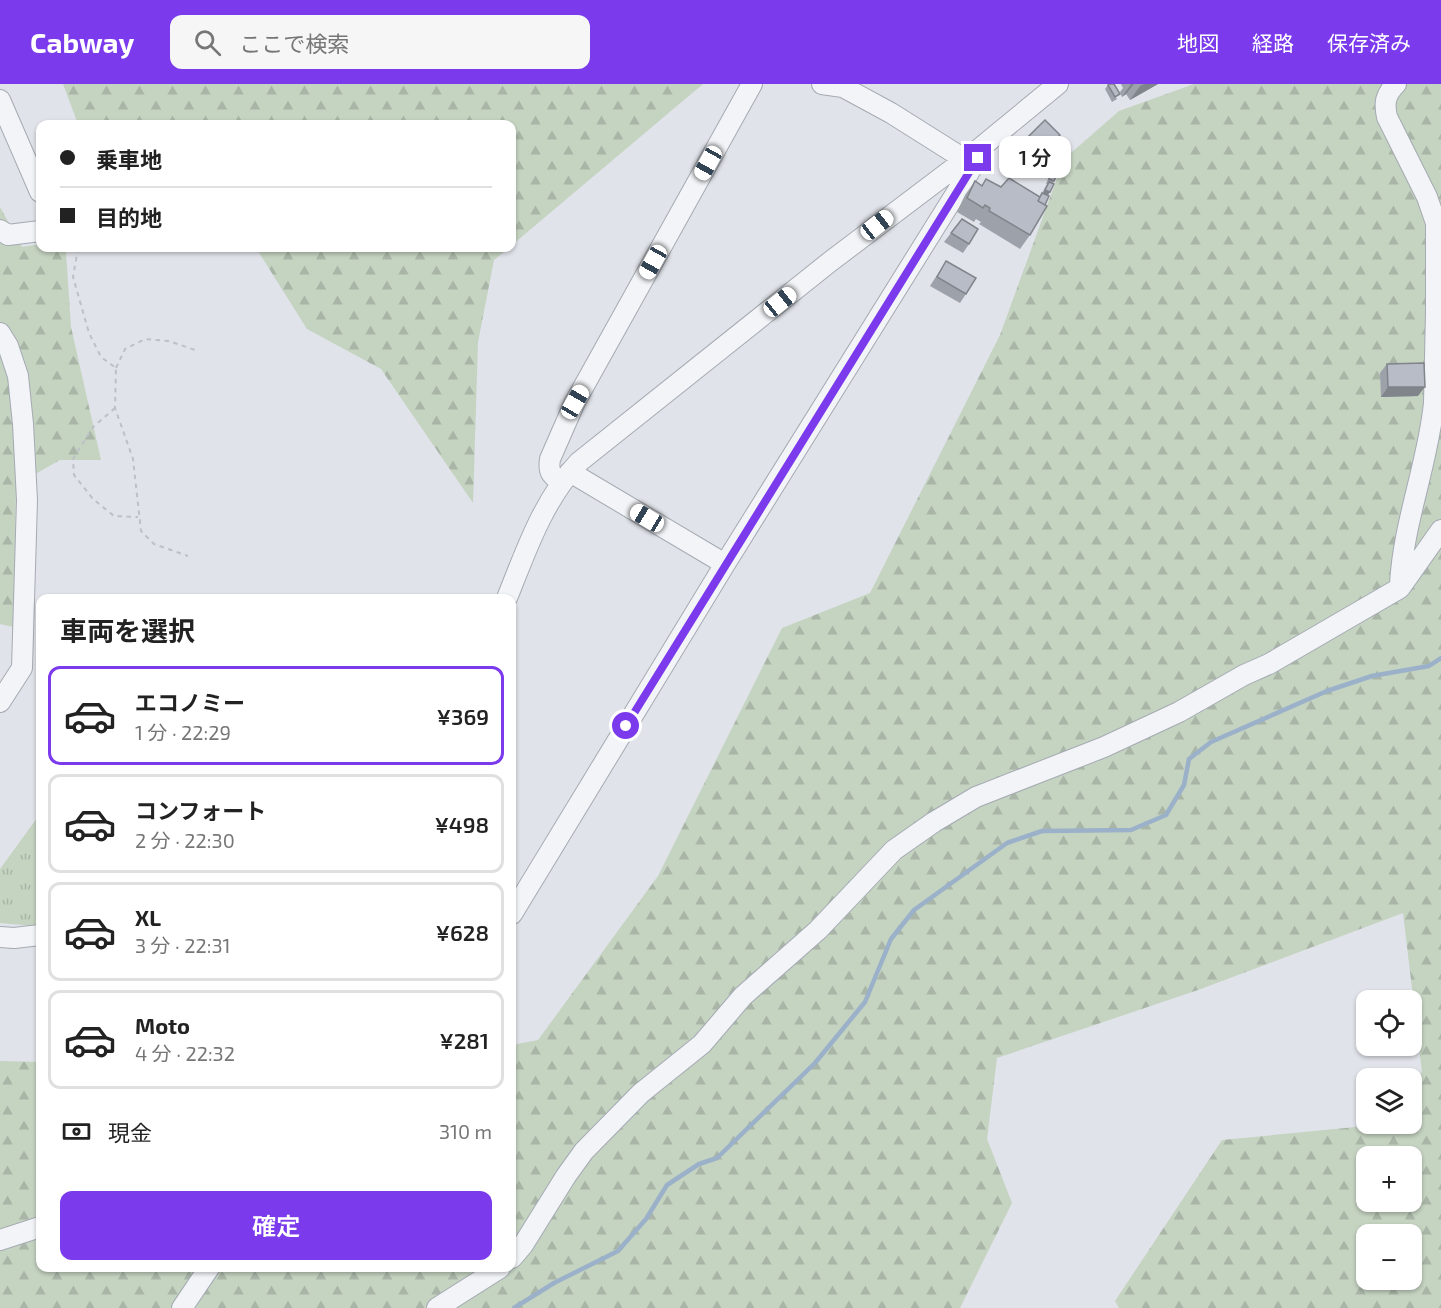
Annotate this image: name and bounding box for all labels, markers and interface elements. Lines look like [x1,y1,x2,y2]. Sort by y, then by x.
search box [170,15,590,69]
text: Cabway [30,25,134,59]
icon: search [191,26,224,59]
text: ここで検索 [239,30,349,56]
text: 地図 [1177,30,1219,55]
text: 経路 [1252,30,1294,55]
text: 保存済み [1327,30,1411,55]
callout: 1 分 [999,137,1071,179]
car [691,143,725,183]
route end [964,144,991,171]
text: 1 分 [1019,145,1051,169]
text: 乗車地 [96,146,162,172]
text: 目的地 [96,204,162,230]
car [857,207,897,243]
car [636,242,670,282]
car [760,284,800,320]
car [558,382,592,422]
car [627,501,667,535]
text: 車両を選択 [60,614,195,646]
icon: car [63,689,117,743]
text: エコノミー [135,689,245,715]
text: ¥369 [437,703,489,729]
route start [612,712,639,739]
text: 1 分 · 22:29 [135,720,231,744]
icon: car [63,797,117,851]
text: コンフォート [135,797,266,823]
text: ¥498 [435,811,489,837]
text: 2 分 · 22:30 [135,828,235,852]
text: XL [135,904,161,930]
icon: car [63,905,117,959]
text: ¥628 [436,919,489,945]
text: 3 分 · 22:31 [135,933,231,957]
map controls [1356,990,1422,1290]
button: locate [1356,990,1422,1056]
text: Moto [135,1012,190,1038]
icon: car [63,1013,117,1067]
text: ¥281 [439,1027,489,1053]
text: 4 分 · 22:32 [135,1041,235,1065]
button: layers [1356,1068,1422,1134]
icon: cash [60,1115,93,1148]
text: 現金 [108,1119,152,1145]
text: 310 m [439,1119,492,1143]
button: + [1356,1146,1422,1212]
button: 確定 [60,1191,492,1260]
button: − [1356,1224,1422,1290]

